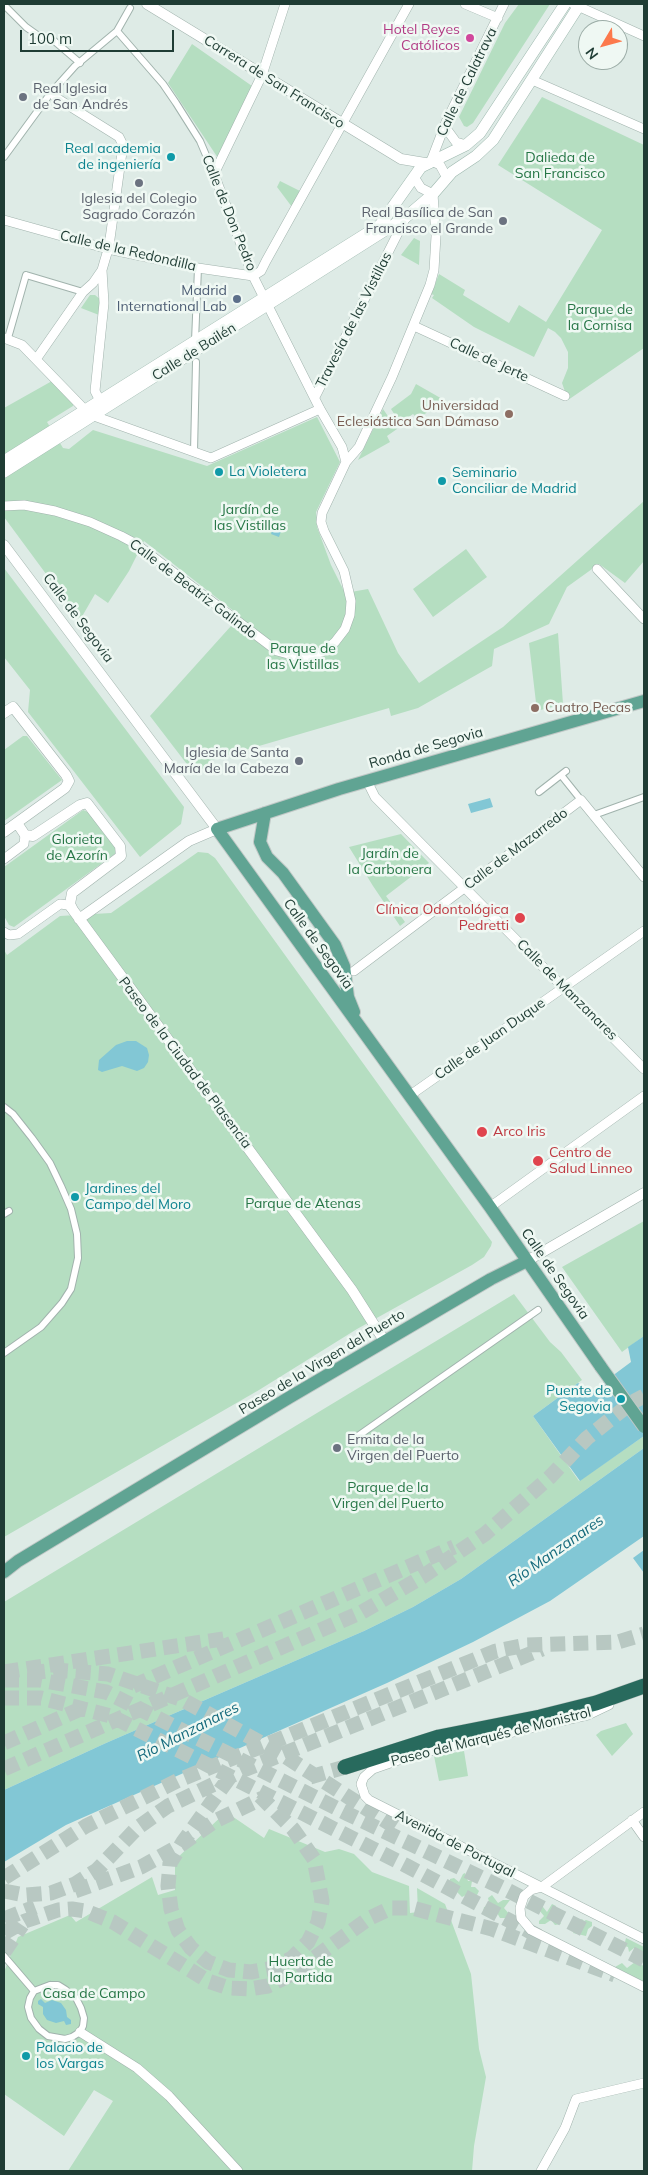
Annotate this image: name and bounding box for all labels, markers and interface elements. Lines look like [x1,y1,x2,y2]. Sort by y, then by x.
scale bar [22,20,176,52]
north arrow [578,20,628,70]
place label: Hotel Reyes Católicos [383,22,460,54]
street label: Calle de Calatrava [433,25,501,139]
text: 100 m [28,29,72,48]
street label: Carrera de San Francisco [201,32,347,132]
marker: Hotel Reyes Católicos [464,32,476,44]
text: N [581,44,602,63]
place label: Real Iglesia de San Andrés [33,81,128,114]
marker: Real Iglesia de San Andrés [17,91,29,103]
place label: Real academia de ingeniería [65,141,161,174]
park label: Dalieda de San Francisco [515,150,605,182]
marker: Real academia de ingeniería [165,151,177,163]
street label: Calle de Don Pedro [198,153,260,273]
marker: Iglesia del Colegio Sagrado Corazón [133,177,145,189]
place label: Iglesia del Colegio Sagrado Corazón [81,191,197,223]
place label: Real Basílica de San Francisco el Grande [362,205,493,238]
marker: Real Basílica de San Francisco el Grande [497,215,509,227]
street label: Calle de la Redondilla [58,227,198,275]
street label: Travesía de las Vistillas [312,249,396,391]
place label: Madrid International Lab [117,283,227,316]
marker: Madrid International Lab [231,293,243,305]
park label: Parque de la Cornisa [567,302,633,334]
street label: Calle de Bailén [149,320,239,384]
street label: Calle de Jerte [447,334,531,386]
place label: Universidad Eclesiástica San Dámaso [337,398,499,431]
marker: Universidad Eclesiástica San Dámaso [503,408,515,420]
place label: La Violetera [229,464,307,480]
place label: Seminario Conciliar de Madrid [452,465,577,498]
marker: La Violetera [213,466,225,478]
marker: Seminario Conciliar de Madrid [436,475,448,487]
park label: Jardín de las Vistillas [214,502,286,534]
street label: Calle de Beatriz Galindo [126,536,260,642]
street label: Calle de Segovia [39,570,117,666]
park label: Parque de las Vistillas [267,641,339,674]
place label: Cuatro Pecas [545,700,631,716]
marker: Cuatro Pecas [529,702,541,714]
street label: Ronda de Segovia [367,724,485,772]
place label: Iglesia de Santa María de la Cabeza [164,745,289,778]
marker: Iglesia de Santa María de la Cabeza [293,755,305,767]
street label: Calle de Mazarredo [461,805,571,893]
park label: Glorieta de Azorín [46,832,108,864]
park label: Jardín de la Carbonera [348,846,432,879]
street label: Calle de Segovia [280,896,356,992]
place label: Clínica Odontológica Pedretti [376,902,509,934]
marker: Clínica Odontológica Pedretti [513,911,527,925]
street label: Calle de Manzanares [513,936,621,1044]
street label: Paseo de la Ciudad de Plasencia [115,974,255,1152]
street label: Calle de Juan Duque [432,995,548,1083]
place label: Arco Iris [493,1124,546,1140]
marker: Arco Iris [475,1125,489,1139]
place label: Centro de Salud Linneo [549,1145,633,1178]
marker: Centro de Salud Linneo [531,1154,545,1168]
place label: Jardines del Campo del Moro [85,1181,191,1214]
marker: Jardines del Campo del Moro [69,1191,81,1203]
park label: Parque de Atenas [245,1196,361,1212]
street label: Calle de Segovia [517,1225,593,1323]
street label: Paseo de la Virgen del Puerto [236,1306,408,1418]
place label: Puente de Segovia [546,1383,611,1415]
marker: Puente de Segovia [615,1393,627,1405]
place label: Ermita de la Virgen del Puerto [347,1432,459,1464]
marker: Ermita de la Virgen del Puerto [331,1442,343,1454]
park label: Parque de la Virgen del Puerto [332,1480,444,1512]
water label: Río Manzanares [505,1511,607,1591]
water label: Río Manzanares [134,1698,242,1766]
street label: Paseo del Marqués de Monistrol [389,1704,593,1770]
street label: Avenida de Portugal [392,1807,518,1881]
park label: Huerta de la Partida [269,1954,333,1986]
park label: Casa de Campo [43,1986,145,2002]
place label: Palacio de los Vargas [36,2040,104,2072]
marker: Palacio de los Vargas [20,2050,32,2062]

